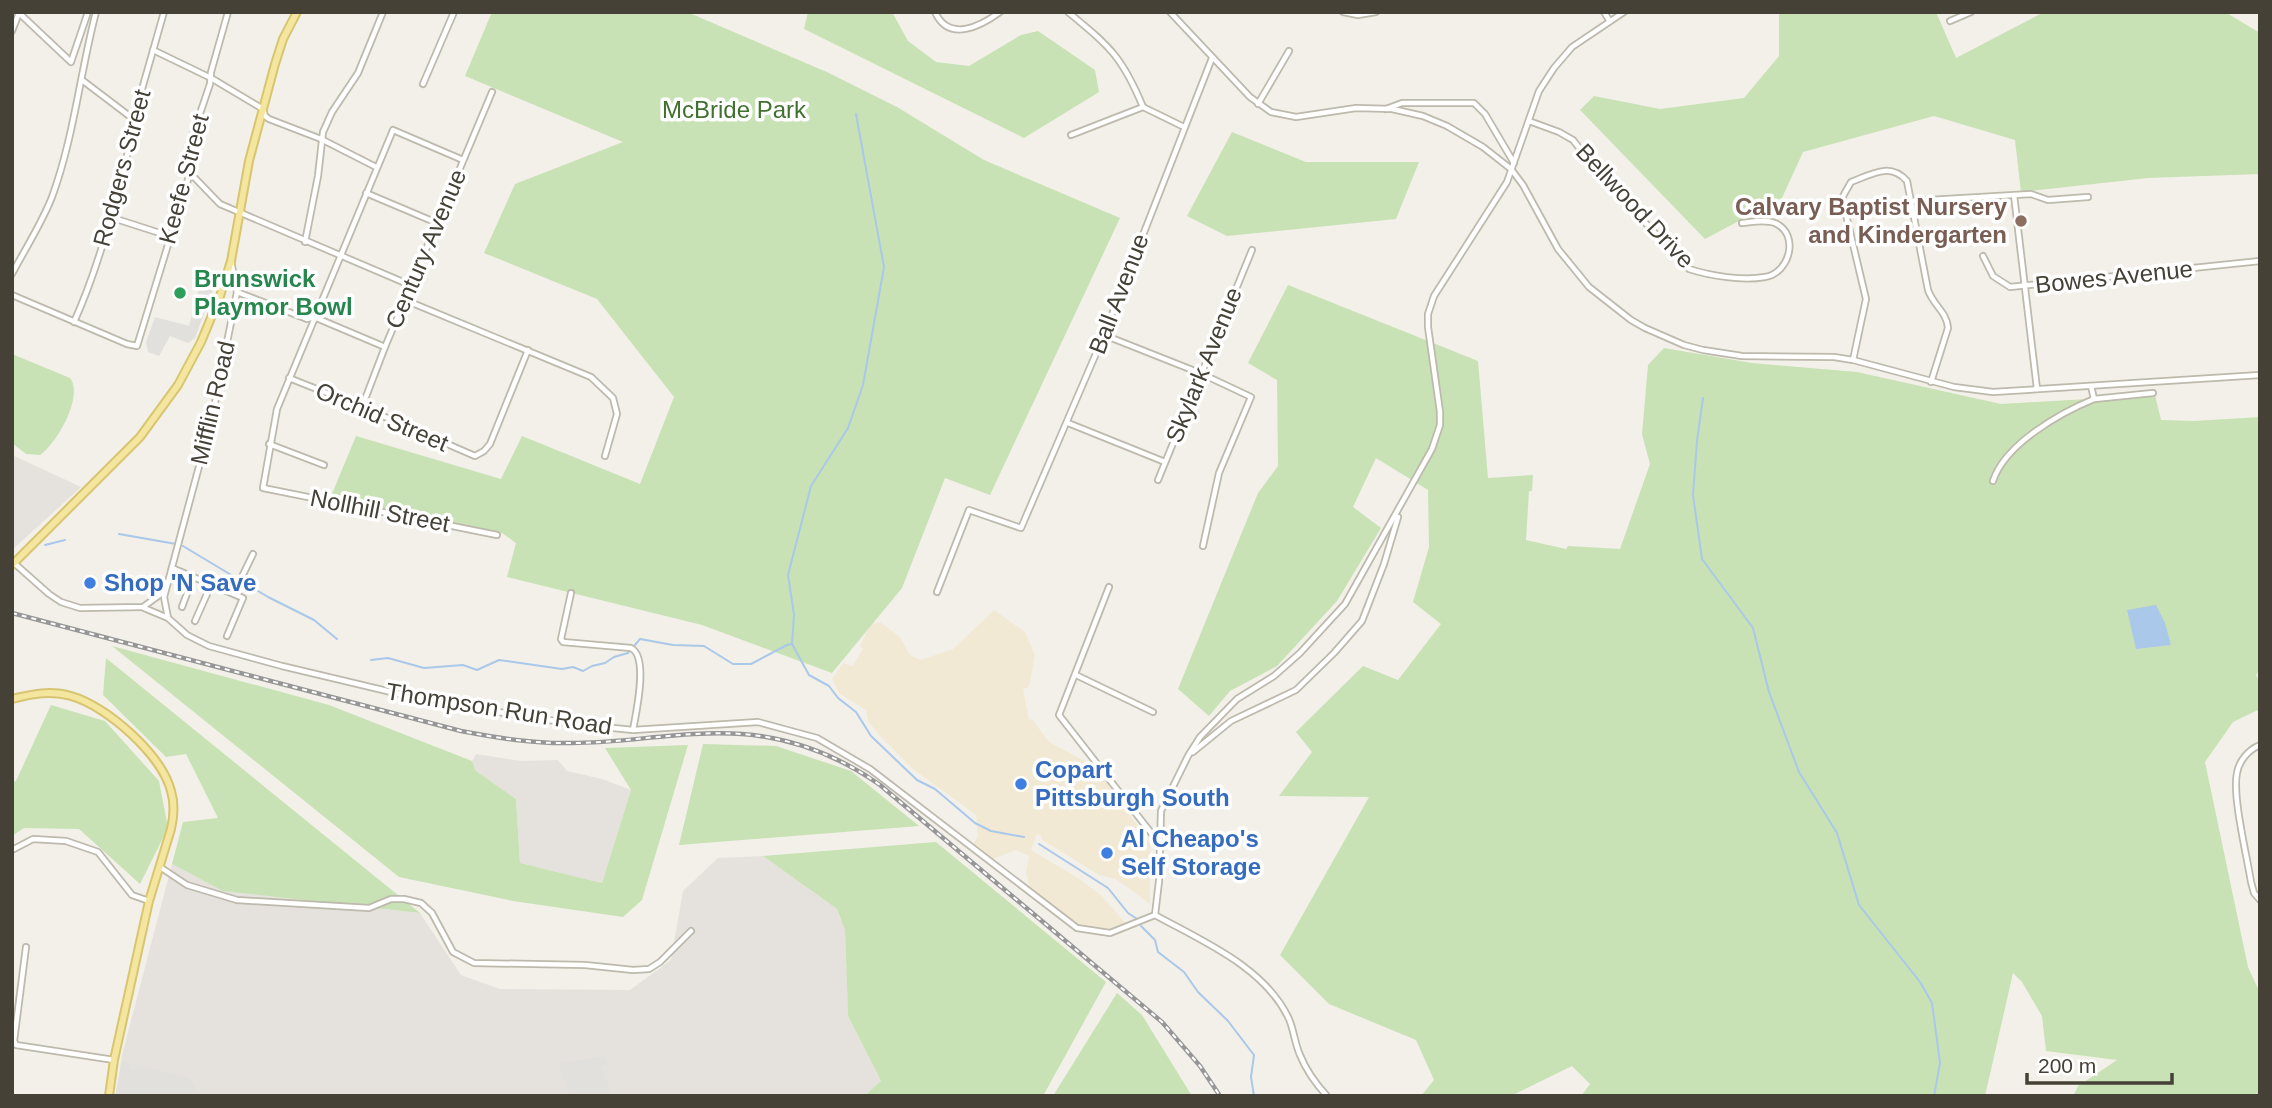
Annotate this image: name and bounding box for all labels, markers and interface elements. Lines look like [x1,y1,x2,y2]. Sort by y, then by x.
street label: Rodgers Street [88,86,156,249]
park label: McBride Park [662,96,807,123]
street label: Keefe Street [153,111,214,247]
street label: Bellwood Drive [1571,138,1700,273]
street label: Century Avenue [380,165,471,332]
place label: Calvary Baptist Nursery and Kindergarten [1735,193,2008,248]
marker: Calvary Baptist Nursery and Kindergarten [2013,213,2029,229]
street label: Ball Avenue [1083,230,1154,358]
street label: Bowes Avenue [2034,255,2194,298]
place label: Brunswick Playmor Bowl [194,265,353,320]
street label: Skylark Avenue [1160,283,1247,446]
marker: Brunswick Playmor Bowl [172,285,188,301]
street label: Mifflin Road [185,338,240,467]
street label: Orchid Street [312,376,453,457]
street label: Nollhill Street [308,484,452,537]
place label: Shop 'N Save [104,569,256,596]
marker: Shop 'N Save [82,575,98,591]
street label: Thompson Run Road [384,677,614,740]
place label: Copart Pittsburgh South [1035,756,1230,811]
marker: Copart Pittsburgh South [1013,776,1029,792]
place label: Al Cheapo's Self Storage [1121,825,1261,880]
marker: Al Cheapo's Self Storage [1099,845,1115,861]
scale bar [2027,1042,2172,1086]
text: 200 m [2038,1054,2096,1077]

